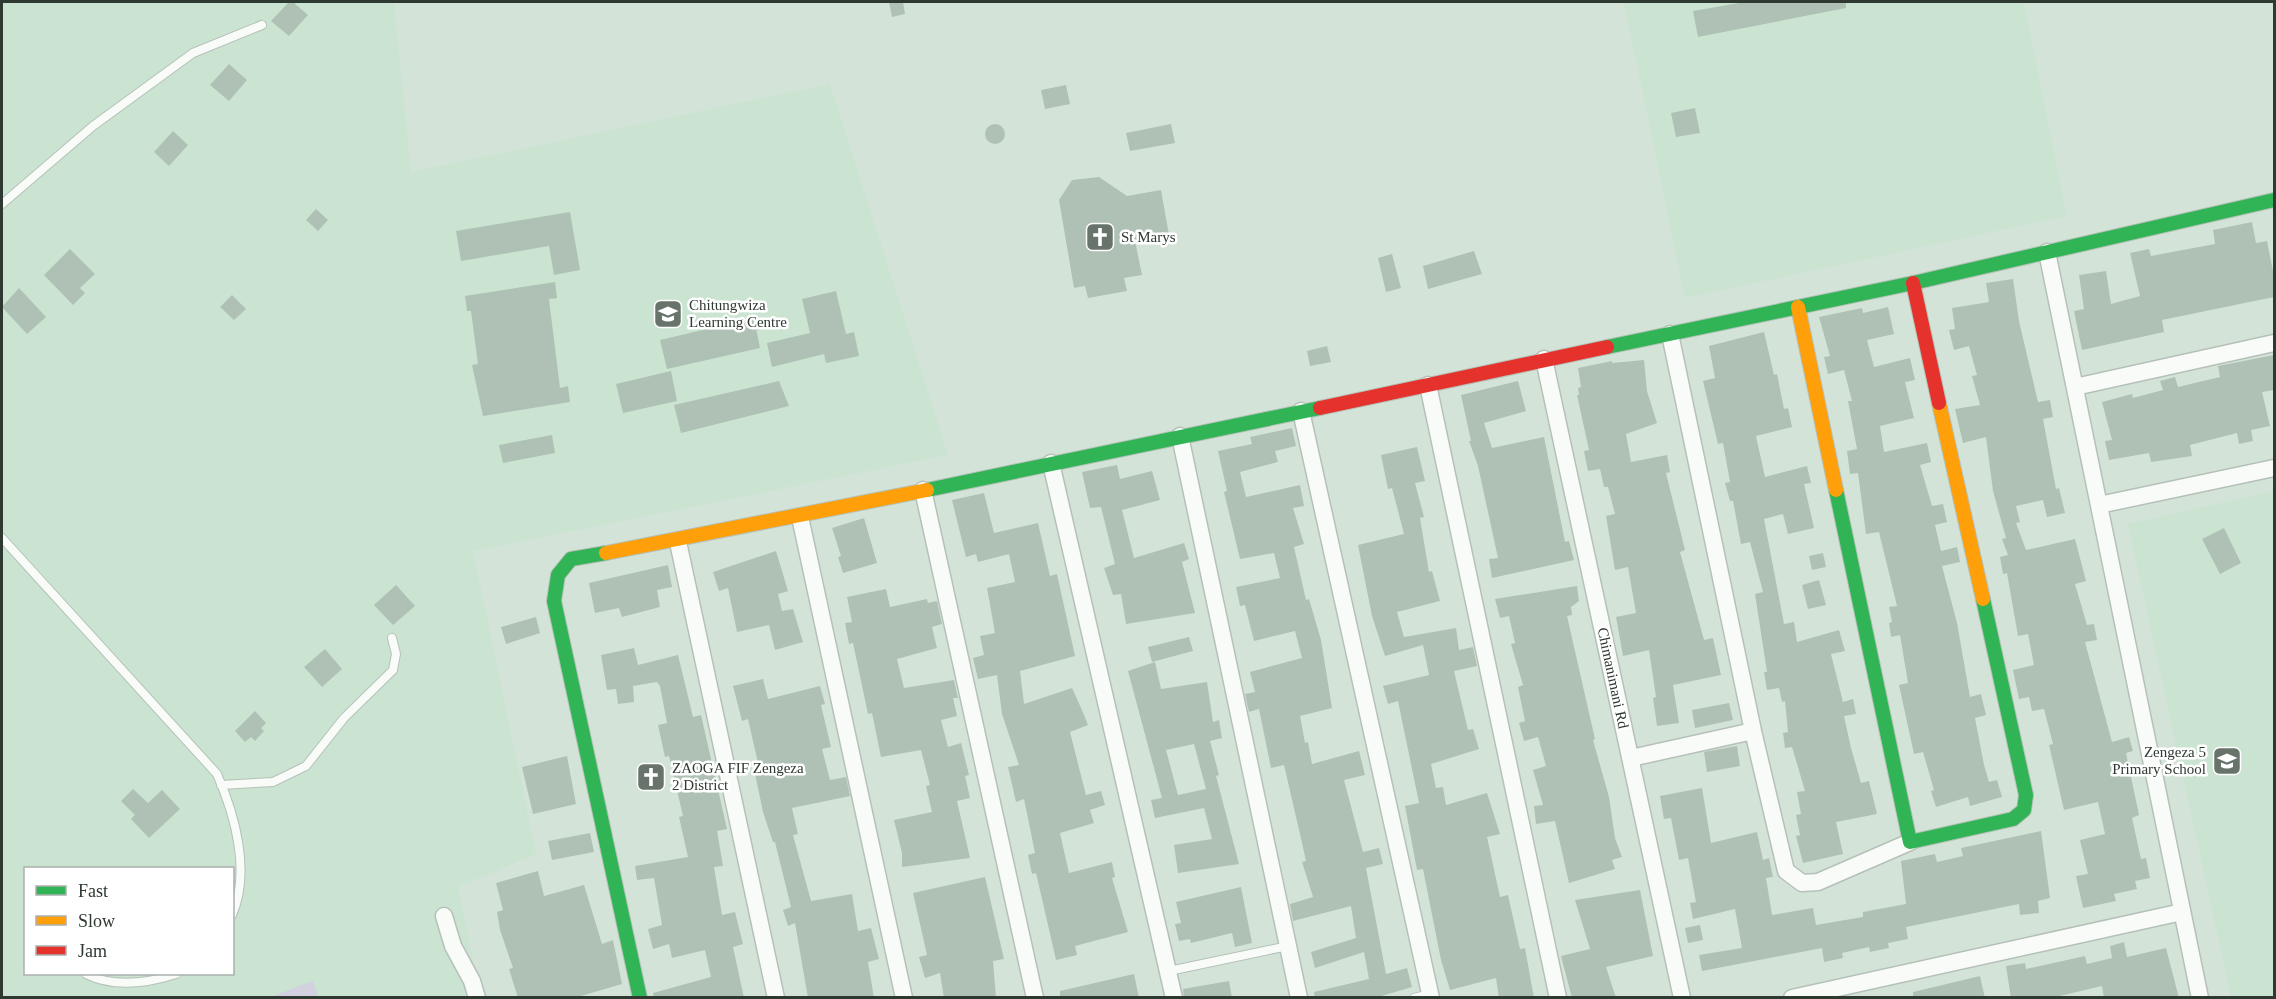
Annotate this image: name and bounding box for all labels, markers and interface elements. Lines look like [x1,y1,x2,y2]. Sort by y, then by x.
church icon: St Marys [1084,221,1116,253]
place label: St Marys [1121,229,1176,245]
place label: Chitungwiza Learning Centre [689,297,787,330]
school or university icon: Chitungwiza Learning Centre [652,298,684,330]
street label: Chimanimani Rd [1594,626,1632,730]
place label: Zengeza 5 Primary School [2112,744,2206,777]
school or university icon: Zengeza 5 Primary School [2211,745,2243,777]
place label: ZAOGA FIF Zengeza 2 District [672,760,804,793]
church icon: ZAOGA FIF Zengeza 2 District [635,761,667,793]
legend [24,867,234,975]
text: Fast [78,881,108,901]
text: Slow [78,911,115,931]
text: Jam [78,941,107,961]

